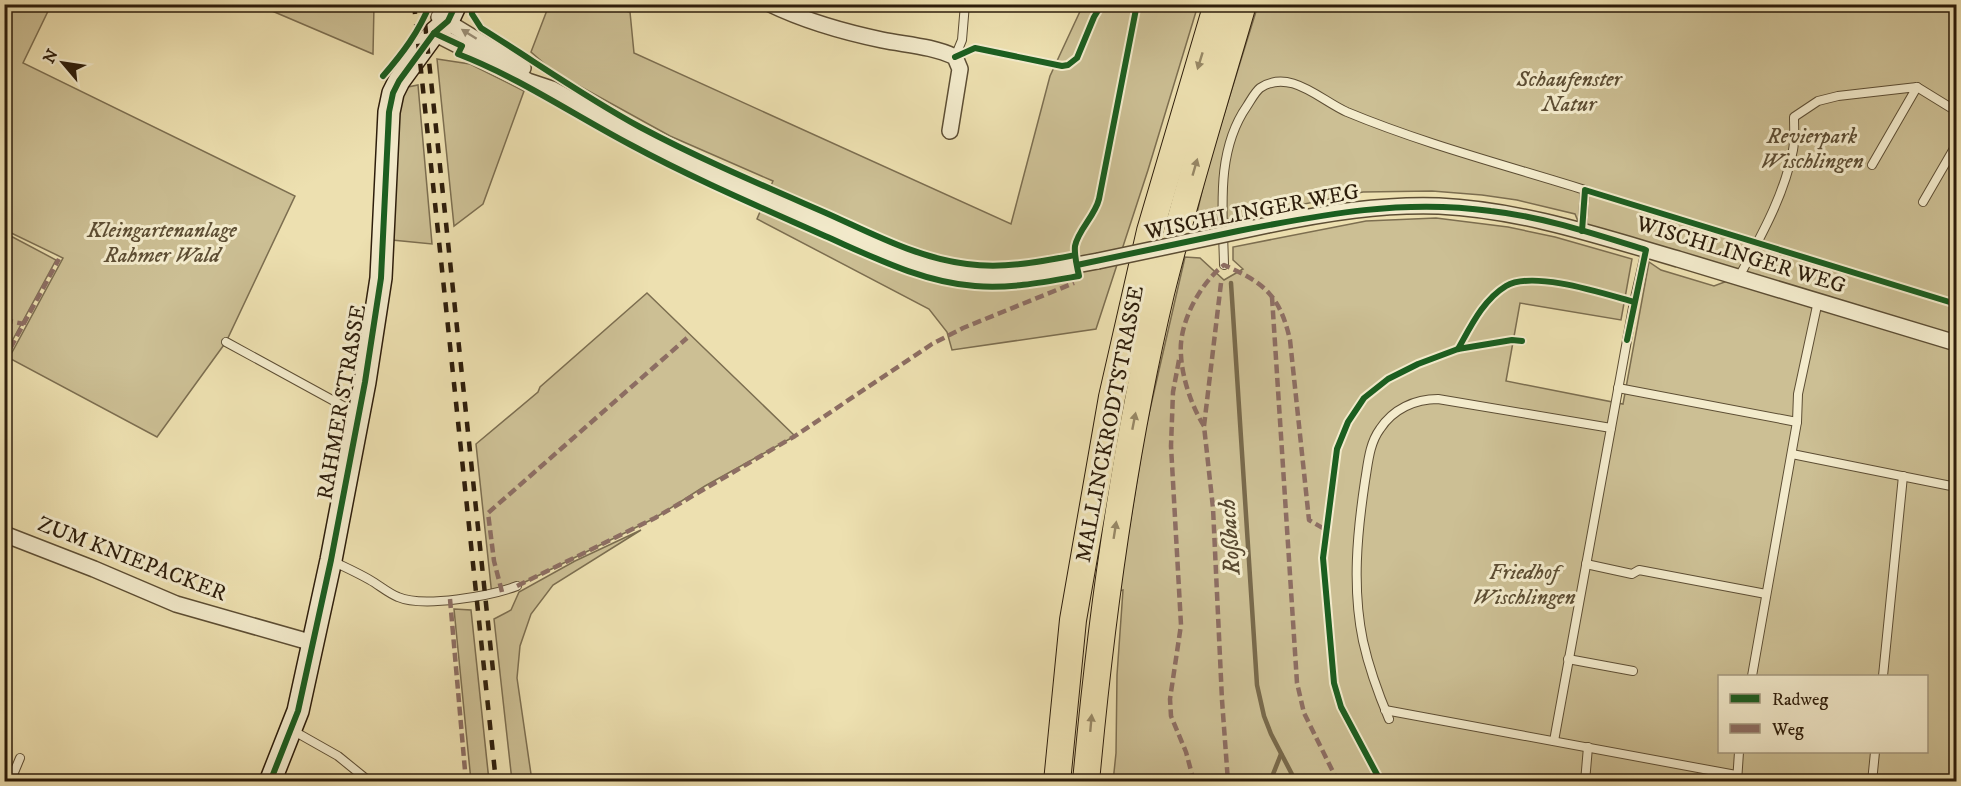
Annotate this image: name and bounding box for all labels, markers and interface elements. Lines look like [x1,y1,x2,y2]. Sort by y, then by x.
one-way arrow [460,28,477,39]
north arrow [33,33,93,93]
text: N [39,46,63,67]
one-way arrow [1195,52,1204,70]
park label: Schaufenster Natur [1516,66,1624,118]
park label: Revierpark Wischlingen [1760,123,1864,175]
one-way arrow [1191,158,1200,176]
street label: WISCHLINGER WEG [1141,178,1362,246]
street label: WISCHLINGER WEG [1632,210,1849,300]
park label: Kleingartenanlage Rahmer Wald [86,217,237,269]
street label: MALLINCKRODTSTRASSE [1070,283,1150,565]
street label: RAHMER STRASSE [312,302,372,502]
one-way arrow [1130,411,1139,430]
water label: Roßbach [1212,498,1248,577]
street label: ZUM KNIEPACKER [34,510,231,608]
one-way arrow [1111,520,1120,539]
park label: Friedhof Wischlingen [1472,559,1576,611]
legend [1718,675,1928,753]
text: Radweg [1772,689,1828,711]
one-way arrow [1086,714,1096,733]
text: Weg [1771,719,1804,741]

